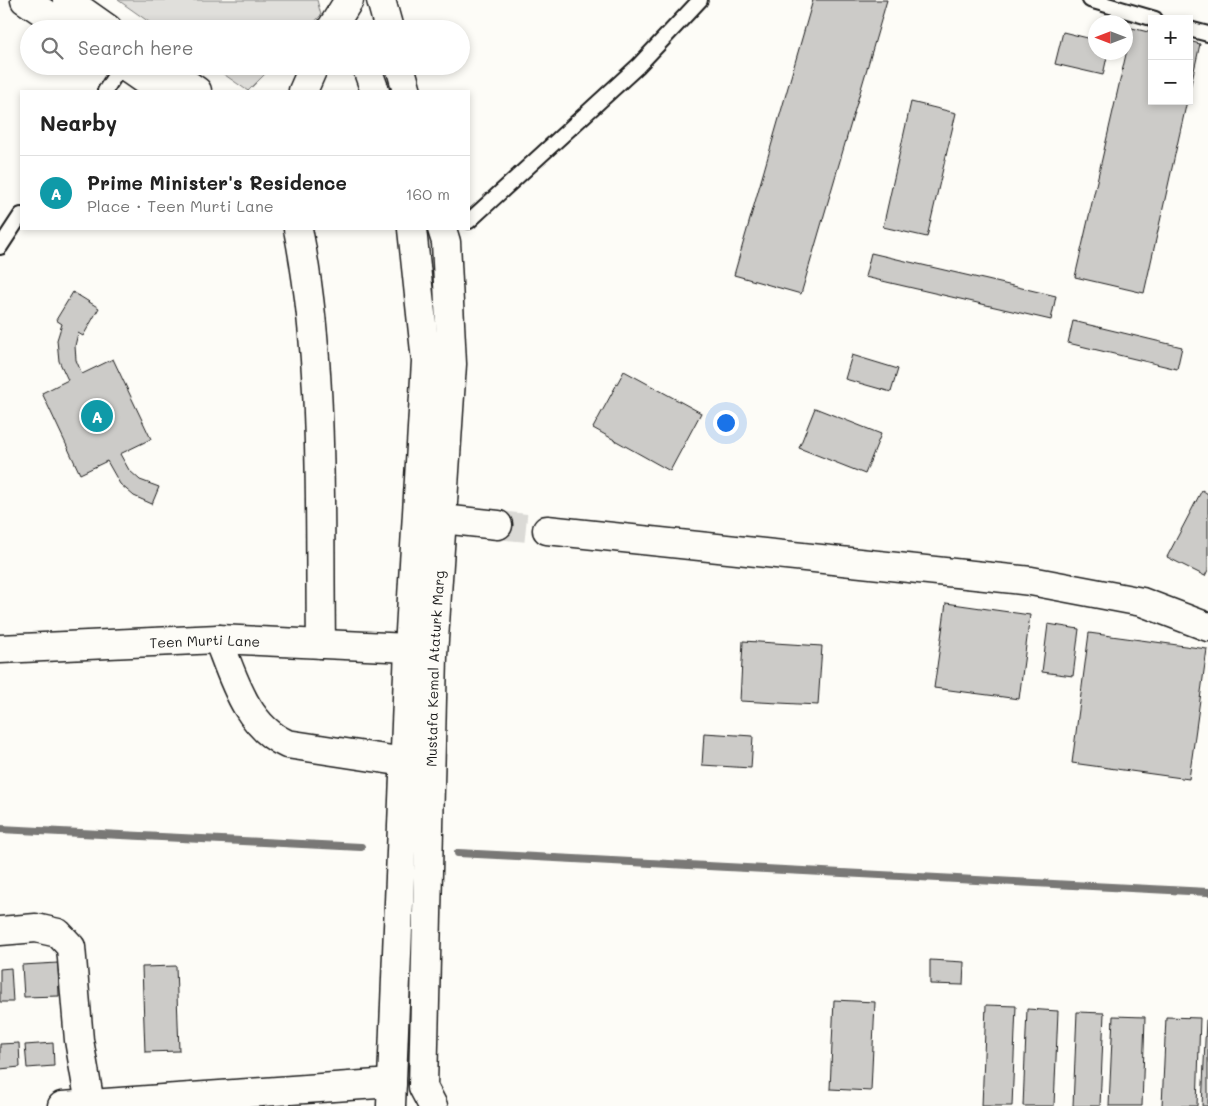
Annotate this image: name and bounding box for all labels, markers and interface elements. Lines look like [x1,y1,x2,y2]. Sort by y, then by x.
north arrow [1088,15,1133,60]
map controls [1148,15,1193,105]
button: + [1148,15,1193,60]
search box [20,20,470,75]
icon: search [38,34,66,62]
text: Search here [78,35,194,60]
button: − [1148,60,1193,105]
text: Nearby [40,109,117,136]
text: Prime Minister's Residence [87,170,347,195]
text: A [50,183,62,204]
text: 160 m [405,183,450,204]
text: Place · Teen Murti Lane [87,195,274,216]
pin: A [81,397,113,435]
your location [713,410,739,436]
street label: Mustafa Kemal Ataturk Marg [421,570,448,767]
street label: Teen Murti Lane [149,629,261,652]

